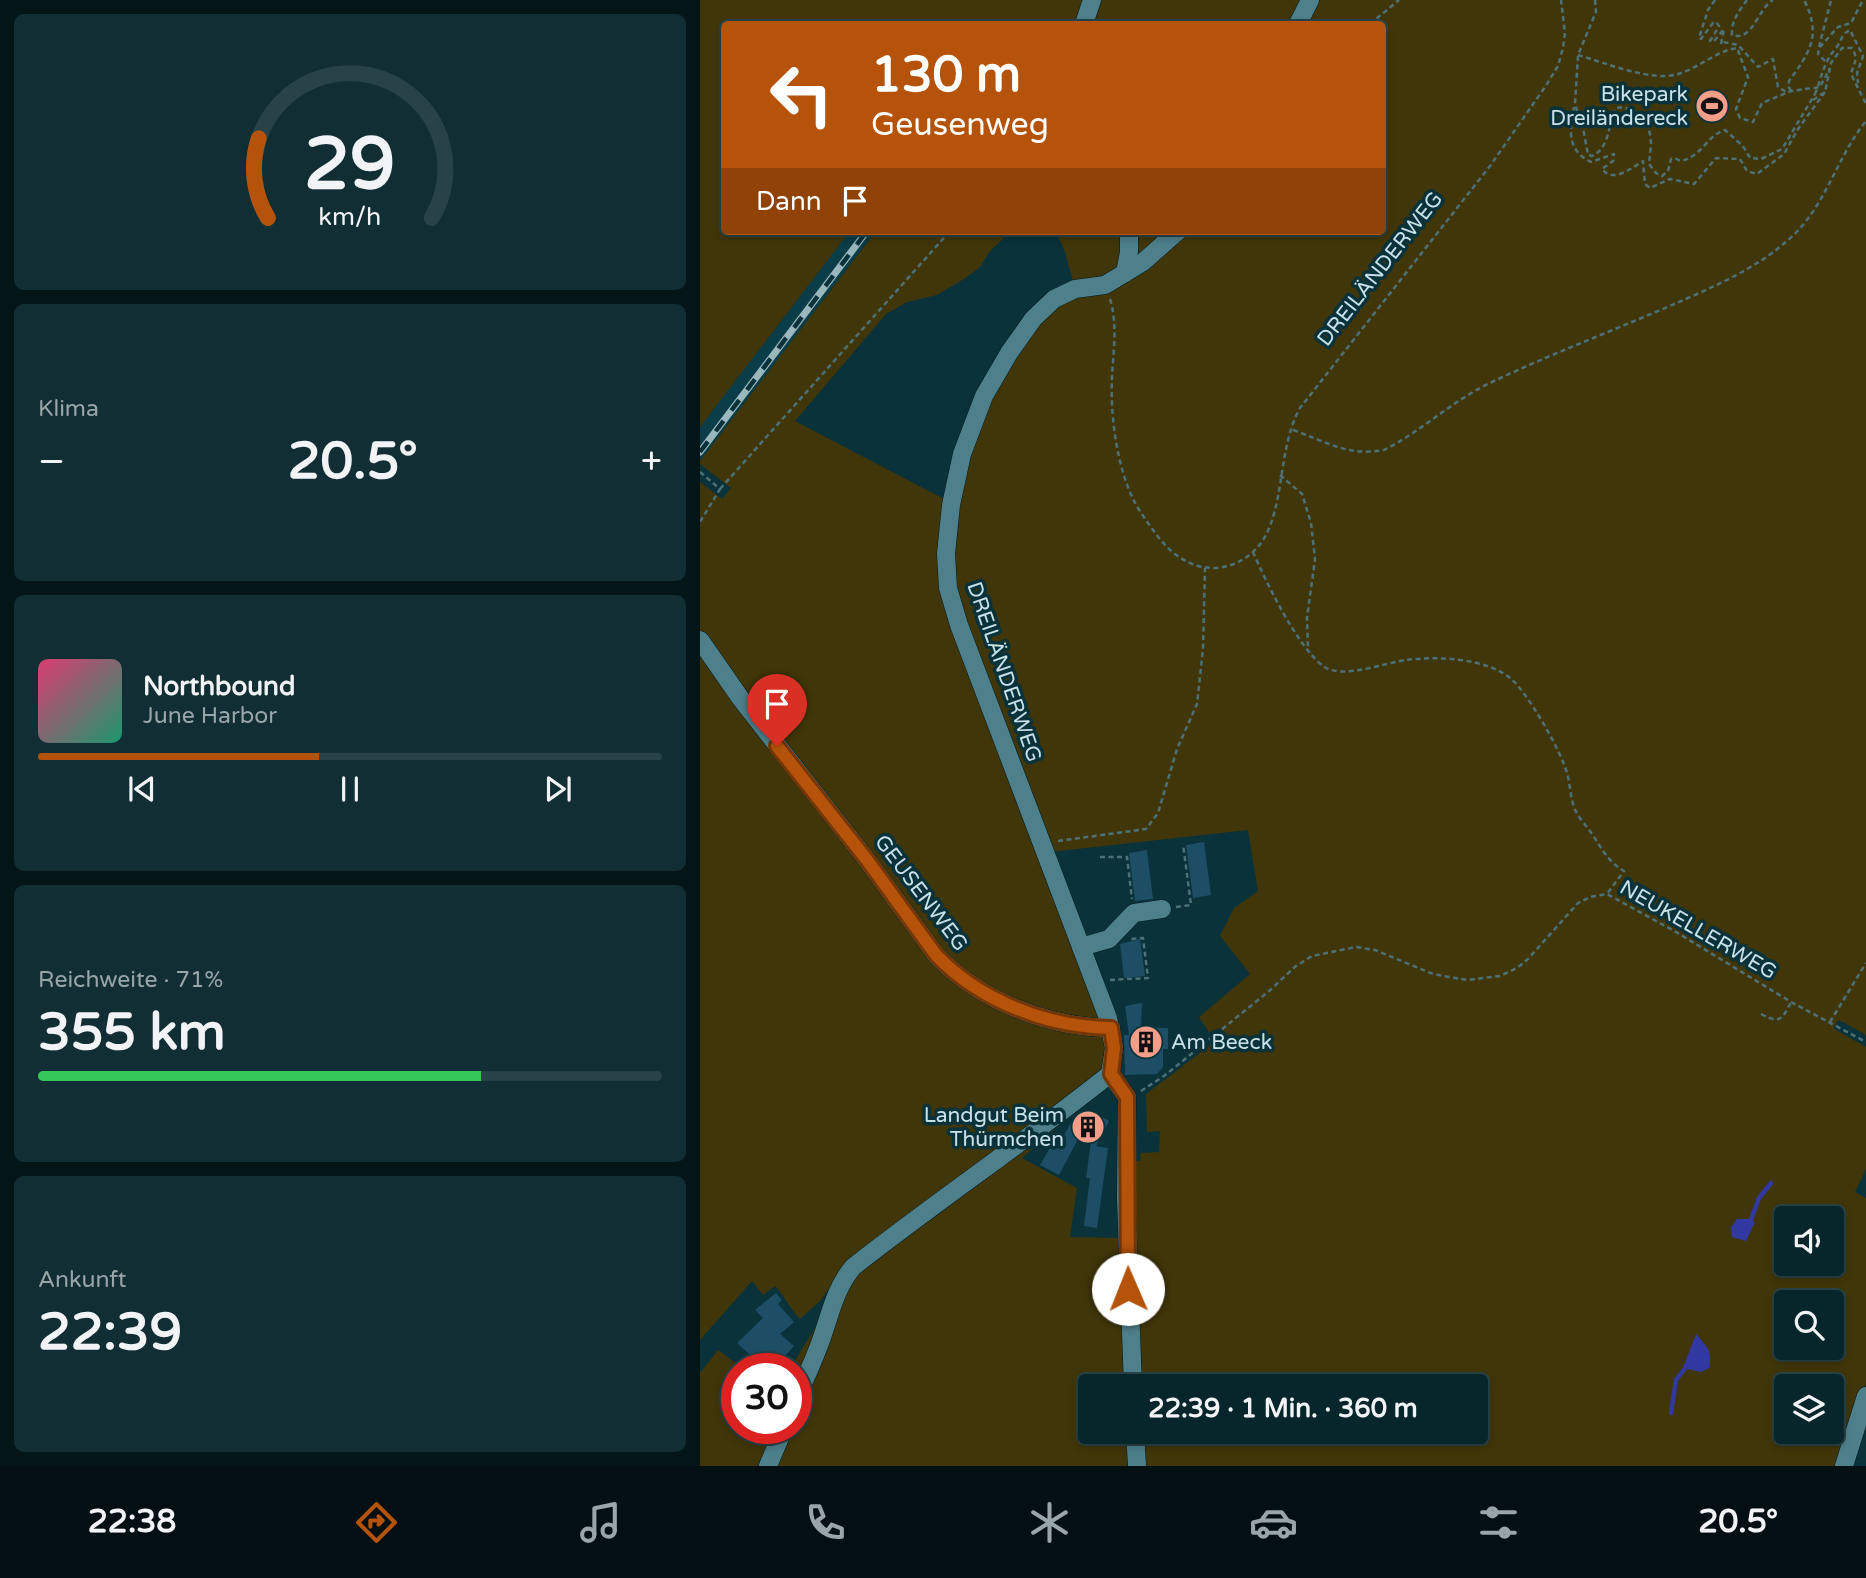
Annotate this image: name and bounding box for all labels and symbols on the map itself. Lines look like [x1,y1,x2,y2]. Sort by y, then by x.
place label: Bikepark Dreiländereck [1550,82,1688,131]
sports icon: Bikepark Dreiländereck [1693,87,1731,125]
street label: DREILÄNDERWEG [1312,187,1448,351]
street label: DREILÄNDERWEG [961,579,1047,765]
pin [747,674,807,746]
street label: GEUSENWEG [869,830,973,956]
street label: NEUKELLERWEG [1615,875,1781,985]
building icon: Am Beeck [1127,1023,1165,1061]
place label: Am Beeck [1171,1030,1272,1055]
place label: Landgut Beim Thürmchen [924,1103,1064,1152]
building icon: Landgut Beim Thürmchen [1069,1108,1107,1146]
position arrow [1091,1252,1165,1326]
speed limit sign: 30 [721,1353,812,1444]

